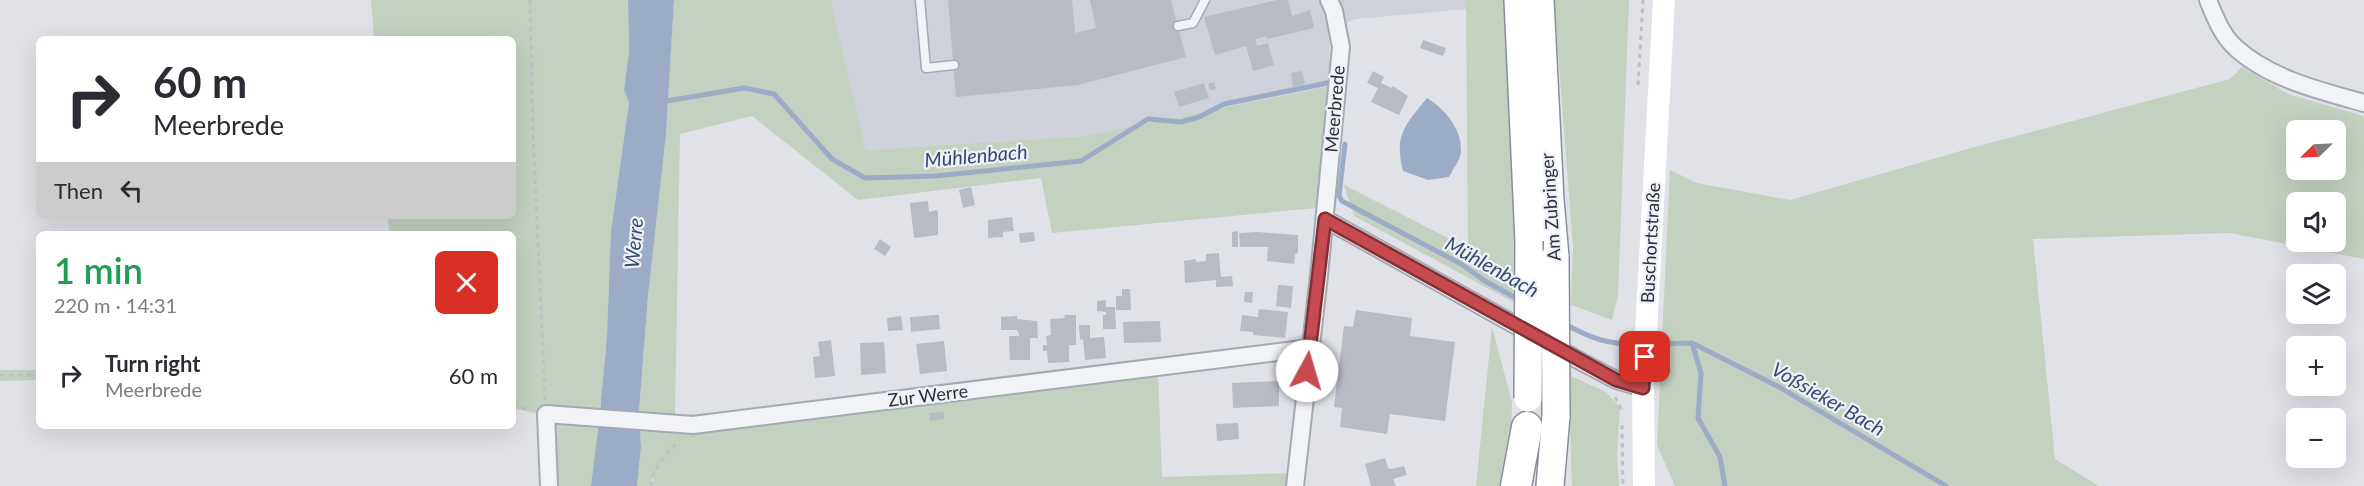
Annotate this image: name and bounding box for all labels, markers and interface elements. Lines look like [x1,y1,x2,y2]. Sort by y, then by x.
text: 60 m [153,57,247,107]
icon: right [54,60,132,138]
street label: Meerbrede [1319,64,1349,153]
text: Meerbrede [153,108,284,141]
north arrow [2286,120,2346,180]
map controls [2286,120,2346,468]
water label: Mühlenbach [923,139,1028,171]
street label: Am Zubringer [1535,152,1565,262]
icon: left [115,174,148,207]
text: Then [54,177,103,204]
street label: Buschortstraße [1636,182,1664,304]
button: sound [2286,192,2346,252]
water label: Werre [619,217,647,269]
water label: Mühlenbach [1441,231,1544,302]
text: 1 min [54,248,143,292]
button: close [435,251,498,314]
button: layers [2286,264,2346,324]
text: 220 m · 14:31 [54,293,177,317]
pin [1619,331,1670,382]
button: + [2286,336,2346,396]
position arrow [1275,339,1339,403]
icon: arrive [1628,340,1661,373]
text: Turn right [105,350,200,377]
water label: Voßsieker Bach [1768,356,1889,440]
icon: right [54,359,87,392]
text: 60 m [449,362,498,389]
text: Meerbrede [105,377,202,401]
street label: Zur Werre [887,379,969,411]
button: − [2286,408,2346,468]

